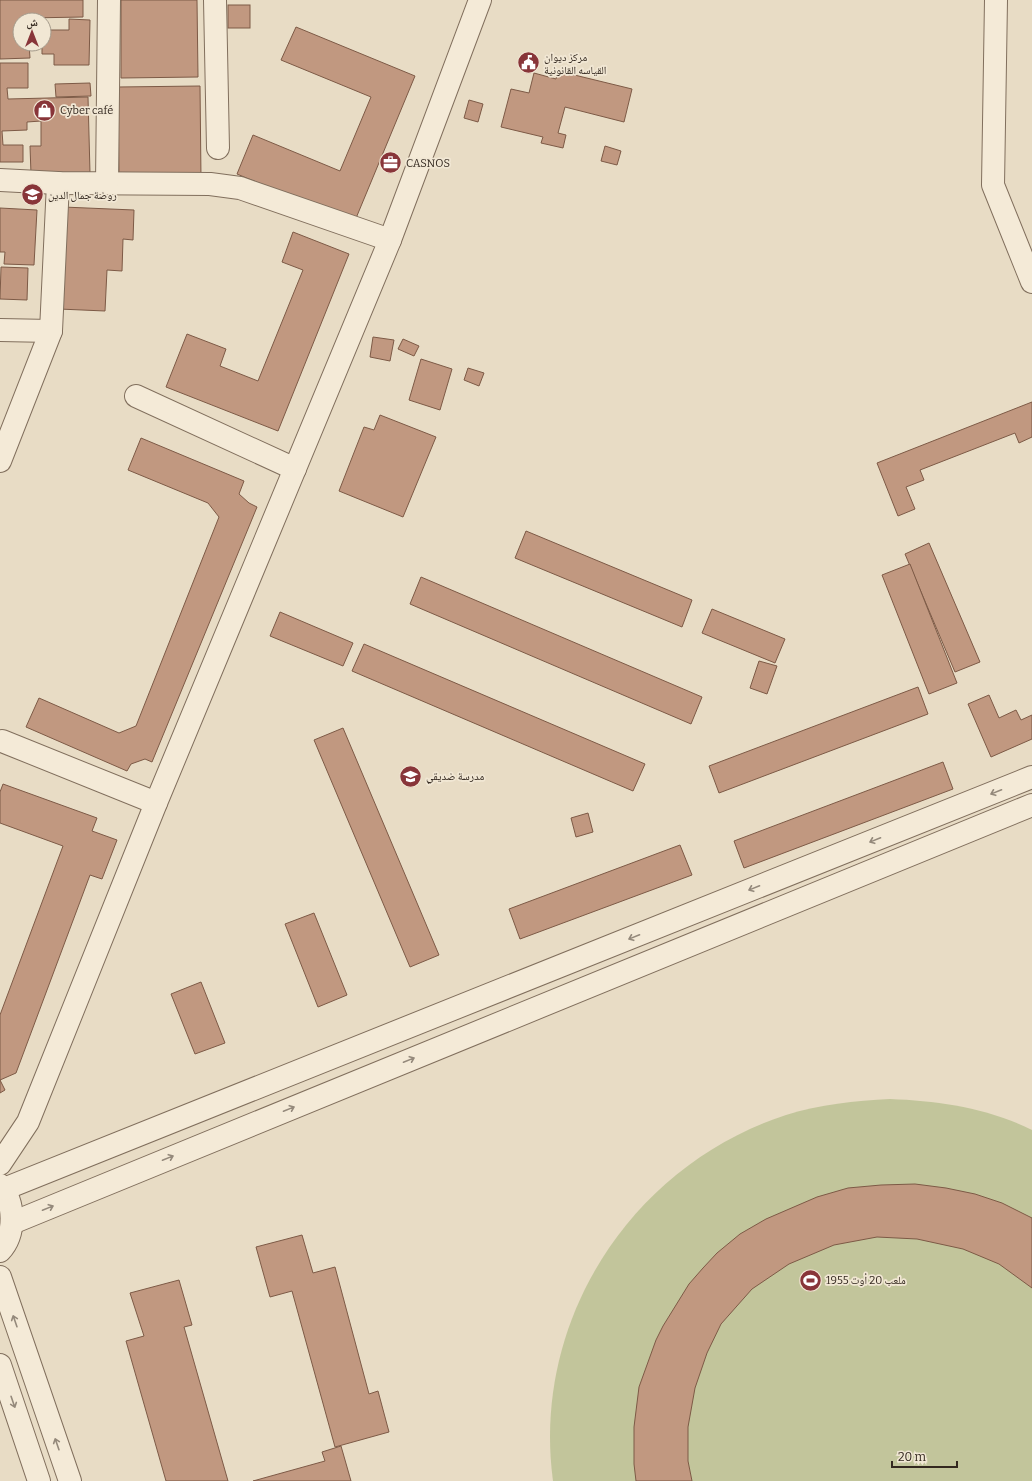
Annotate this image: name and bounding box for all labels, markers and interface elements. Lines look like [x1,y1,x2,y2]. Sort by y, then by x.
north arrow [12,12,52,52]
text: ش [26,16,38,30]
public building icon: مركز ديوان القياسه القانونية [515,50,541,76]
place label: مركز ديوان القياسه القانونية [544,51,606,77]
shop icon: Cyber café [31,97,57,123]
place label: Cyber café [60,104,113,117]
office icon: CASNOS [377,150,403,176]
place label: CASNOS [406,157,450,170]
school or university icon: روضة جمال الدين [19,182,45,208]
place label: روضة جمال الدين [48,189,117,202]
school or university icon: مدرسة ضديقي [398,763,424,789]
place label: مدرسة ضديقي [426,770,484,784]
one-way arrow [990,788,1002,796]
one-way arrow [870,837,882,844]
one-way arrow [749,885,761,893]
one-way arrow [628,933,640,941]
one-way arrow [403,1056,415,1063]
one-way arrow [282,1105,294,1113]
one-way arrow [162,1154,174,1162]
one-way arrow [42,1203,54,1211]
sports icon: ملعب 20 أوت 1955 [798,1267,824,1293]
place label: ملعب 20 أوت 1955 [826,1273,906,1287]
one-way arrow [11,1315,18,1328]
one-way arrow [9,1396,17,1408]
one-way arrow [53,1438,60,1451]
scale bar [892,1443,957,1469]
text: 20 m [898,1450,927,1464]

